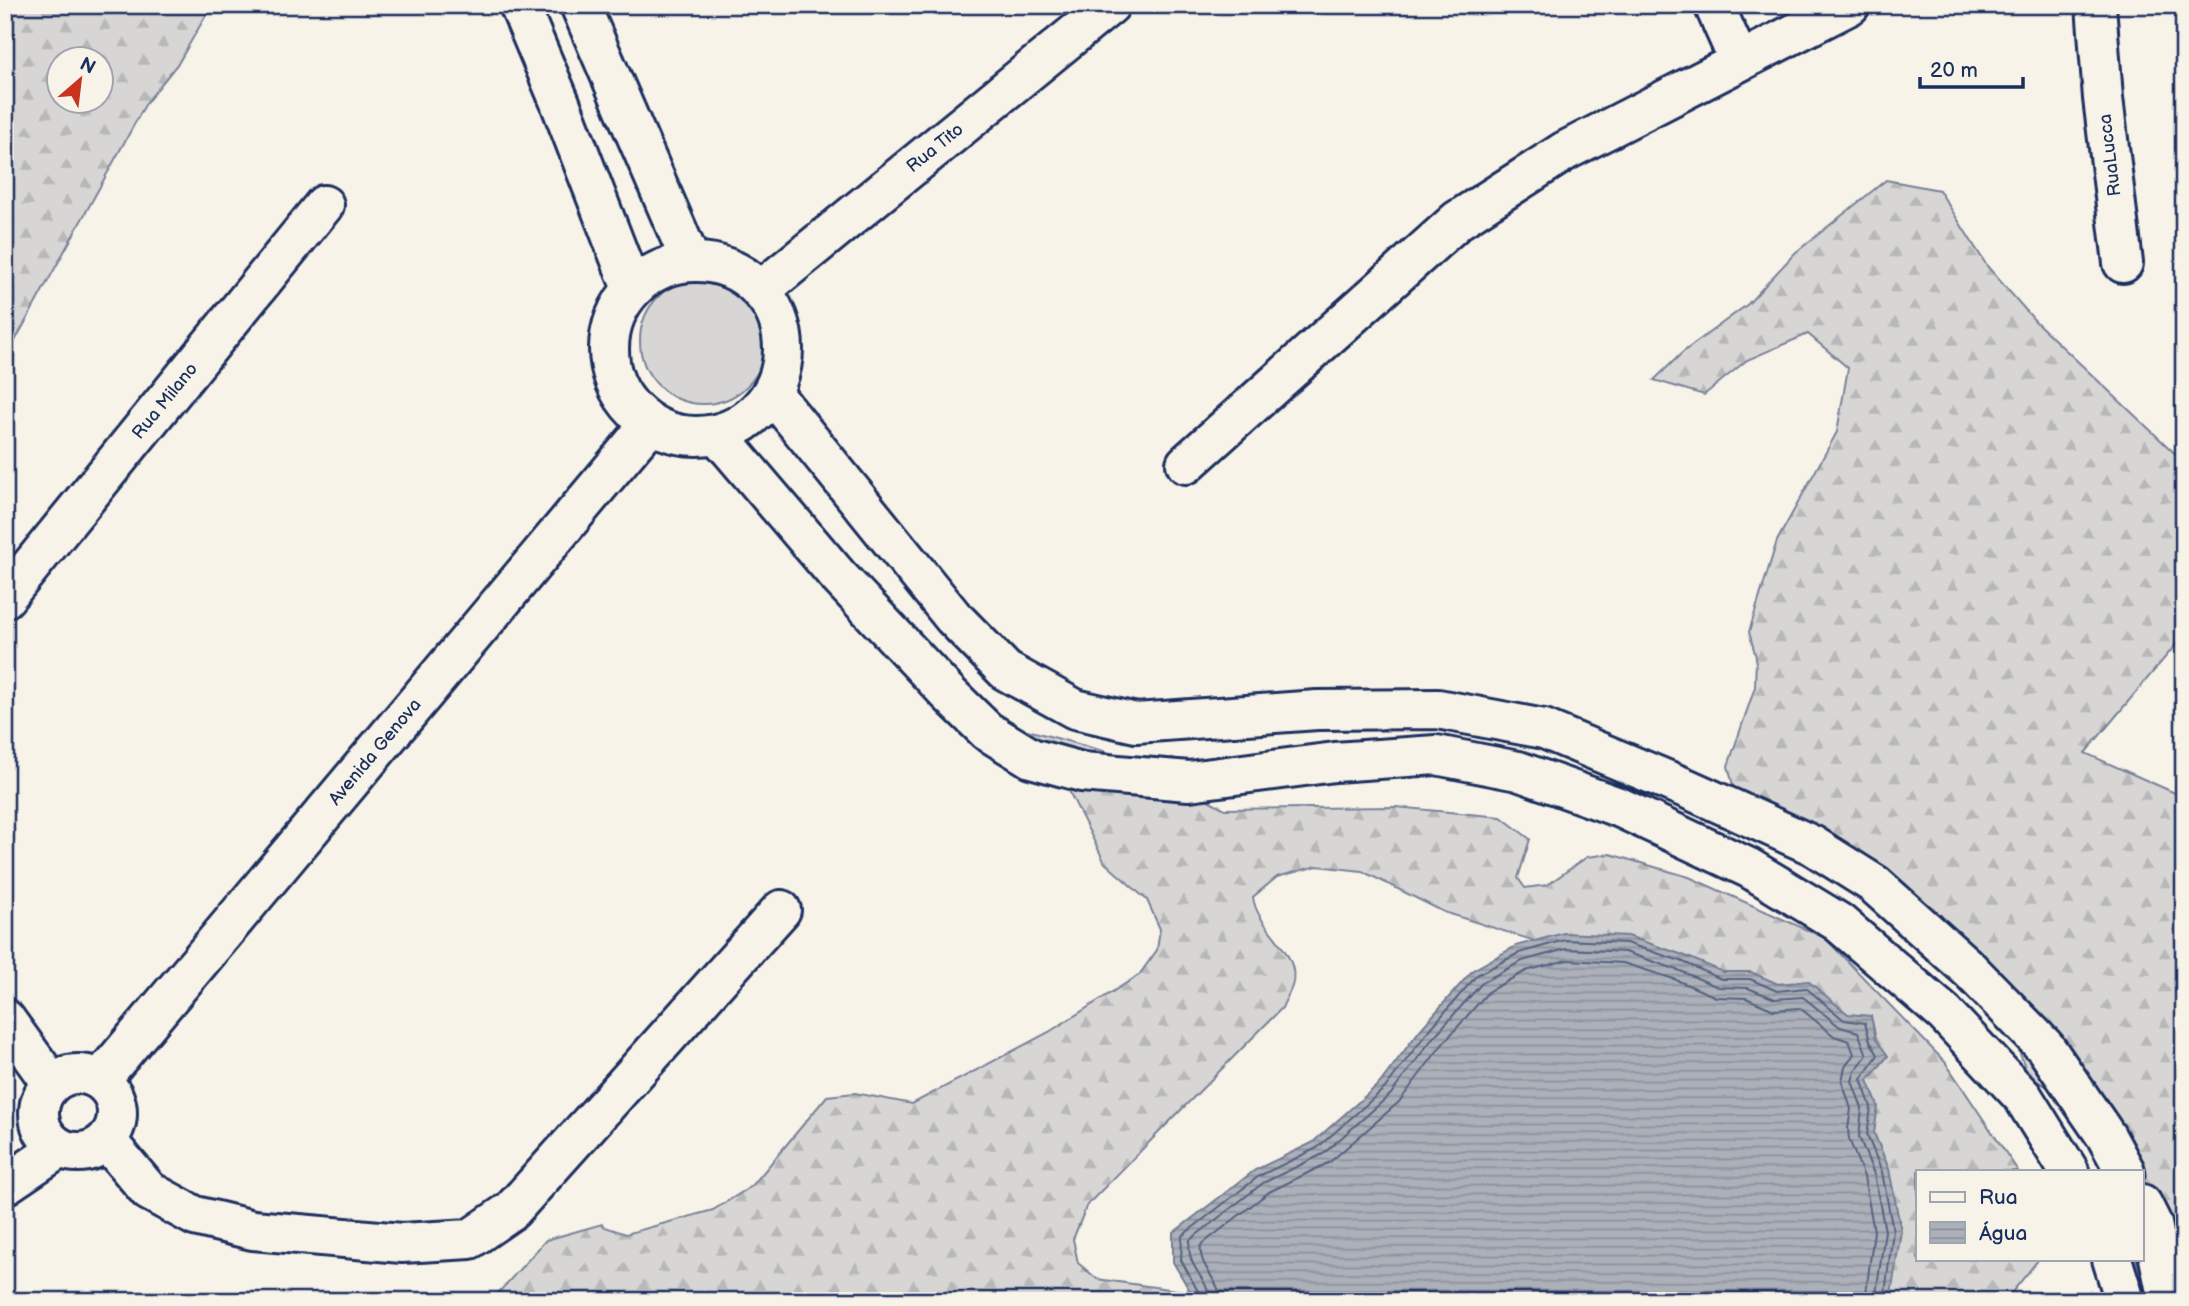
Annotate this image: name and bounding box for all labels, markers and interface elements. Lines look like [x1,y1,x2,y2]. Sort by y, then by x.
north arrow [46,46,116,116]
scale bar [1920,46,2023,90]
text: N [76,53,99,80]
text: 20 m [1930,58,1978,83]
street label: RuaLucca [2095,113,2125,197]
street label: Rua Tito [902,119,968,177]
street label: Rua Milano [128,359,202,443]
street label: Avenida Genova [324,695,426,809]
legend [1916,1170,2144,1260]
text: Rua [1979,1185,2018,1210]
text: Água [1979,1221,2027,1246]

